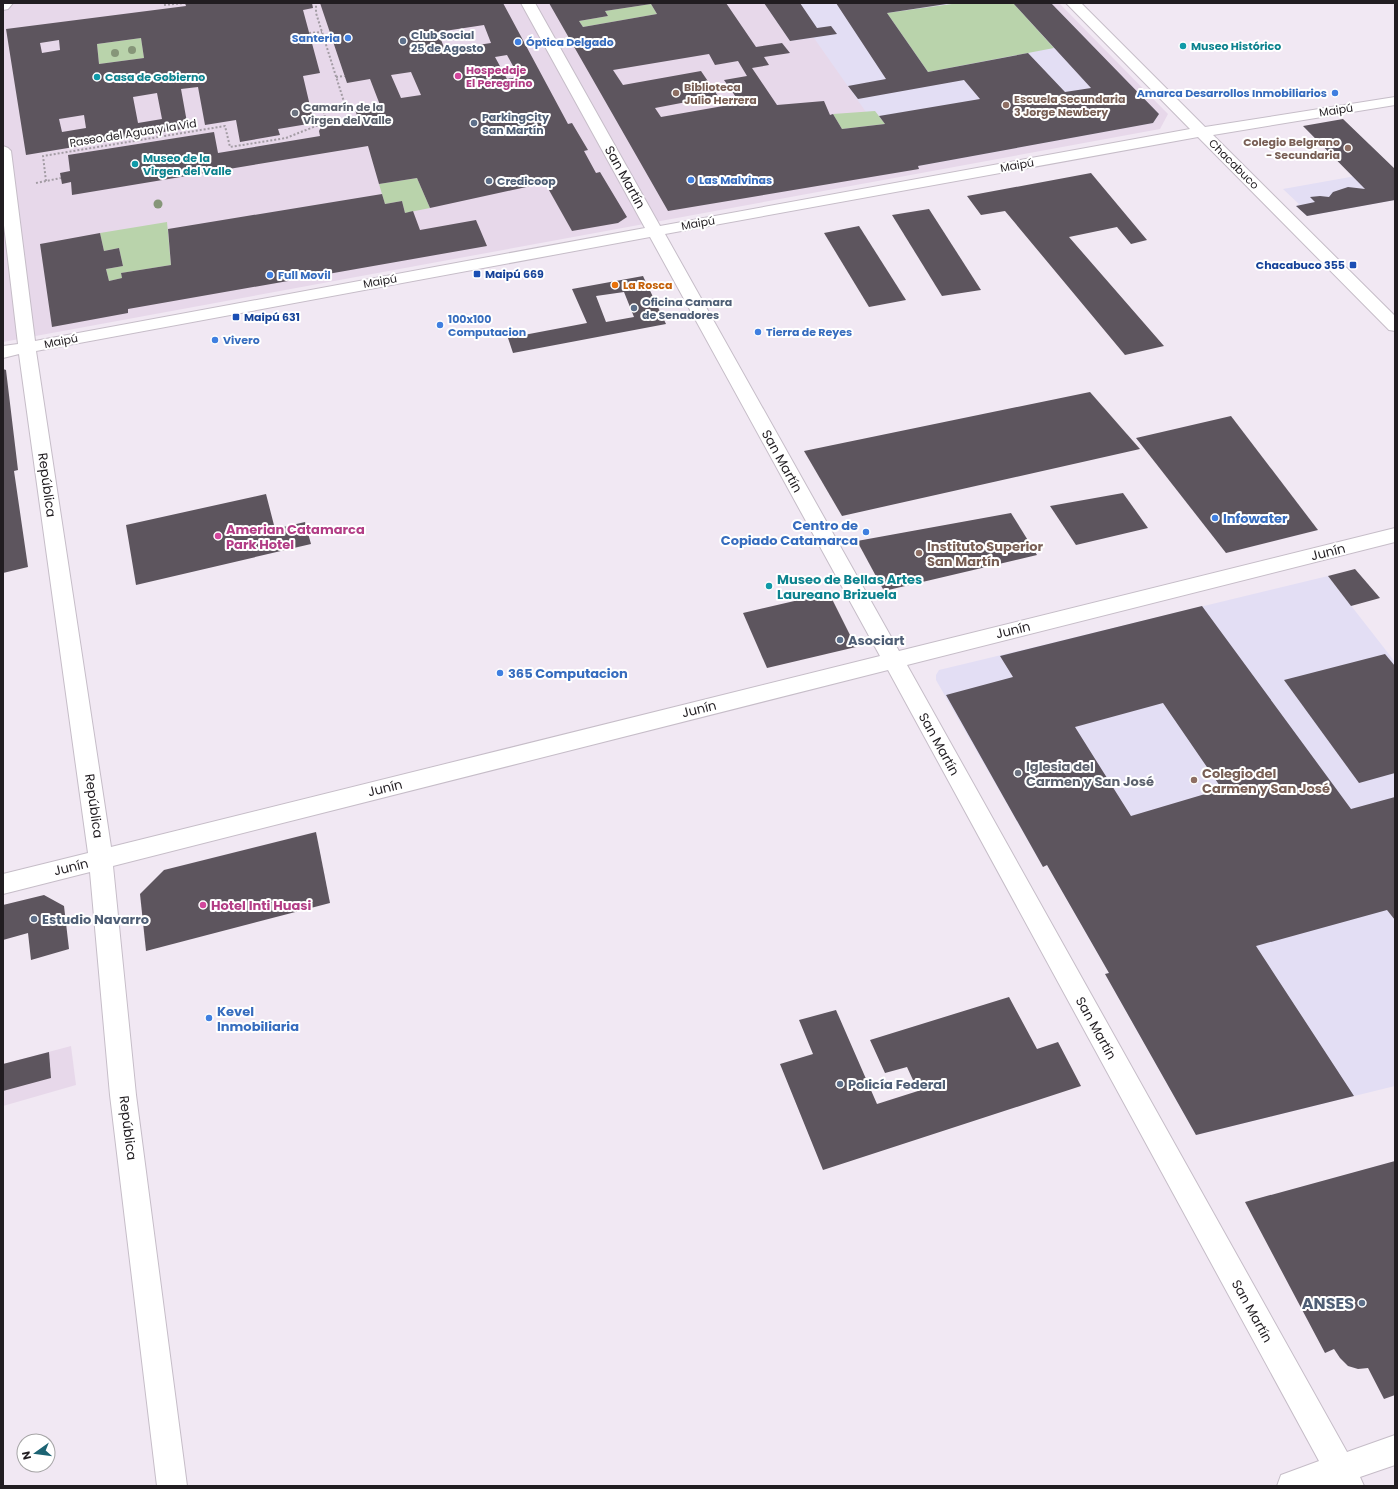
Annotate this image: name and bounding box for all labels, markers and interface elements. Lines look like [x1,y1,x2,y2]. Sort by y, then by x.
place label: Club Social 25 de Agosto [411,27,484,56]
place label: Santeria [292,30,340,46]
marker: Santeria [343,33,353,43]
place label: Óptica Delgado [526,34,614,50]
marker: Club Social 25 de Agosto [398,36,408,46]
marker: Óptica Delgado [513,37,523,47]
place label: Museo Histórico [1191,38,1281,54]
marker: Museo Histórico [1178,41,1188,51]
place label: Hospedaje El Peregrino [466,62,533,91]
place label: Casa de Gobierno [105,69,205,85]
marker: Hospedaje El Peregrino [453,71,463,81]
marker: Casa de Gobierno [92,72,102,82]
place label: Biblioteca Julio Herrera [684,79,757,108]
place label: Amarca Desarrollos Inmobiliarios [1137,85,1327,101]
marker: Biblioteca Julio Herrera [671,88,681,98]
marker: Amarca Desarrollos Inmobiliarios [1330,88,1340,98]
place label: Escuela Secundaria 3 Jorge Newbery [1014,91,1125,120]
place label: Camarín de la Virgen del Valle [303,99,392,128]
street label: Maipú [1318,99,1354,121]
marker: Escuela Secundaria 3 Jorge Newbery [1001,100,1011,110]
marker: Camarín de la Virgen del Valle [290,108,300,118]
place label: ParkingCity San Martín [482,109,549,138]
street label: Paseo del Agua y la Vid [68,115,198,151]
marker: ParkingCity San Martín [469,118,479,128]
place label: Colegio Belgrano - Secundaria [1243,134,1340,163]
street label: Chacabuco [1205,135,1263,193]
street label: San Martín [600,142,650,212]
marker: Colegio Belgrano - Secundaria [1343,143,1353,153]
place label: Museo de la Virgen del Valle [143,150,232,179]
street label: Maipú [999,154,1035,176]
marker: Museo de la Virgen del Valle [130,159,140,169]
place label: Las Malvinas [699,172,772,188]
place label: Credicoop [497,173,556,189]
marker: Las Malvinas [686,175,696,185]
marker: Credicoop [484,176,494,186]
street label: Maipú [680,212,716,234]
place label: Chacabuco 355 [1256,257,1345,273]
marker: Chacabuco 355 [1348,260,1358,270]
place label: Maipú 669 [485,266,544,282]
place label: Full Movil [278,267,331,283]
marker: Maipú 669 [472,269,482,279]
marker: Full Movil [265,270,275,280]
street label: Maipú [362,270,398,292]
place label: La Rosca [623,277,673,293]
marker: La Rosca [610,280,620,290]
place label: Oficina Camara de Senadores [642,294,732,323]
marker: Oficina Camara de Senadores [629,303,639,313]
place label: Maipú 631 [244,309,300,325]
place label: 100x100 Computacion [448,311,526,340]
marker: Maipú 631 [231,312,241,322]
marker: 100x100 Computacion [435,320,445,330]
place label: Tierra de Reyes [766,324,852,340]
marker: Tierra de Reyes [753,327,763,337]
street label: Maipú [43,330,79,352]
place label: Vivero [223,332,260,348]
marker: Vivero [210,335,220,345]
street label: San Martín [757,426,807,496]
street label: República [33,452,61,518]
place label: Infowater [1223,509,1288,528]
marker: Infowater [1210,513,1220,523]
place label: Centro de Copiado Catamarca [721,516,858,550]
place label: Amerian Catamarca Park Hotel [226,520,365,554]
marker: Centro de Copiado Catamarca [861,527,871,537]
marker: Amerian Catamarca Park Hotel [213,531,223,541]
place label: Instituto Superior San Martín [927,537,1044,571]
street label: Junín [1309,539,1347,565]
marker: Instituto Superior San Martín [914,548,924,558]
place label: Museo de Bellas Artes Laureano Brizuela [777,570,922,604]
marker: Museo de Bellas Artes Laureano Brizuela [764,581,774,591]
street label: Junín [994,617,1032,643]
place label: Asociart [848,631,905,650]
marker: Asociart [835,635,845,645]
place label: 365 Computacion [508,664,628,683]
marker: 365 Computacion [495,668,505,678]
street label: Junín [680,696,718,722]
street label: San Martín [914,709,964,779]
place label: Iglesia del Carmen y San José [1026,757,1154,791]
place label: Colegio del Carmen y San José [1202,764,1330,798]
marker: Iglesia del Carmen y San José [1013,768,1023,778]
street label: República [80,773,108,839]
street label: Junín [366,775,404,801]
marker: Colegio del Carmen y San José [1189,775,1199,785]
street label: Junín [52,854,90,880]
place label: Hotel Inti Huasi [211,896,311,915]
marker: Hotel Inti Huasi [198,900,208,910]
place label: Estudio Navarro [42,910,149,929]
marker: Estudio Navarro [29,914,39,924]
street label: San Martín [1071,993,1121,1063]
place label: Kevel Inmobiliaria [217,1002,299,1036]
marker: Kevel Inmobiliaria [204,1013,214,1023]
place label: Policía Federal [848,1075,946,1094]
marker: Policía Federal [835,1079,845,1089]
street label: República [115,1095,141,1161]
street label: San Martín [1227,1276,1277,1346]
place label: ANSES [1302,1292,1354,1315]
marker: ANSES [1357,1298,1367,1308]
north arrow [16,1433,56,1473]
text: N [18,1449,35,1461]

